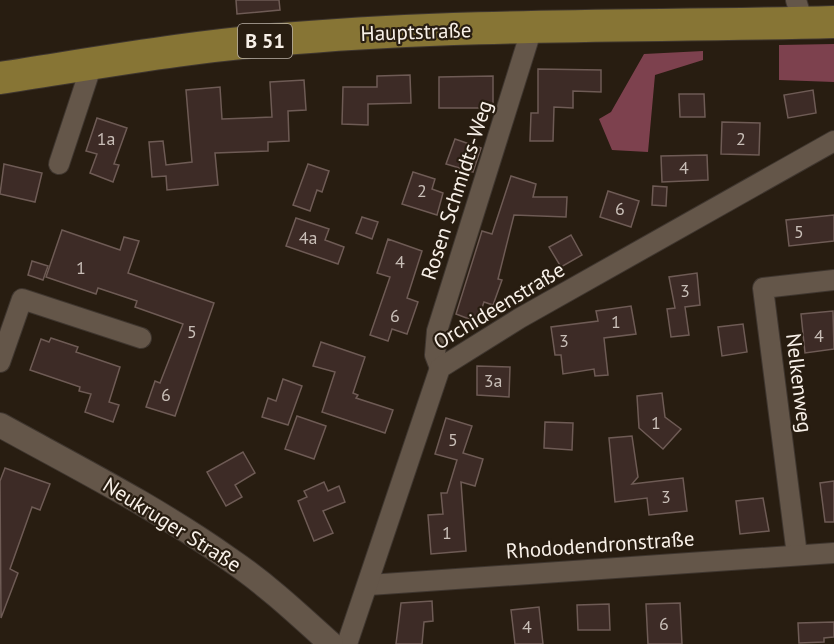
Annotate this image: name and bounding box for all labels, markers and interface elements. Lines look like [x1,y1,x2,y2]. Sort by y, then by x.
street label: Hauptstraße [360,16,472,47]
road number: B 51 [238,24,292,58]
street label: Rosen Schmidts-Weg [415,97,498,283]
house number: 1a [97,127,115,150]
house number: 2 [736,127,746,150]
house number: 4 [679,156,689,179]
house number: 2 [417,179,427,202]
house number: 6 [615,197,625,220]
house number: 5 [794,220,804,243]
house number: 4a [299,226,317,249]
house number: 4 [395,250,405,273]
house number: 1 [76,256,86,279]
street label: Orchideenstraße [428,256,569,355]
house number: 3 [680,279,690,302]
house number: 6 [390,304,400,327]
house number: 1 [611,310,621,333]
house number: 5 [187,320,197,343]
house number: 4 [814,324,824,347]
house number: 3 [559,329,569,352]
street label: Nelkenweg [780,332,819,434]
house number: 3a [484,369,502,392]
house number: 6 [161,383,171,406]
house number: 1 [651,411,661,434]
house number: 5 [448,428,458,451]
street label: Neukruger Straße [98,471,247,578]
house number: 3 [661,485,671,508]
house number: 1 [442,521,452,544]
street label: Rhododendronstraße [505,524,695,565]
house number: 6 [659,612,669,635]
house number: 4 [522,615,532,638]

